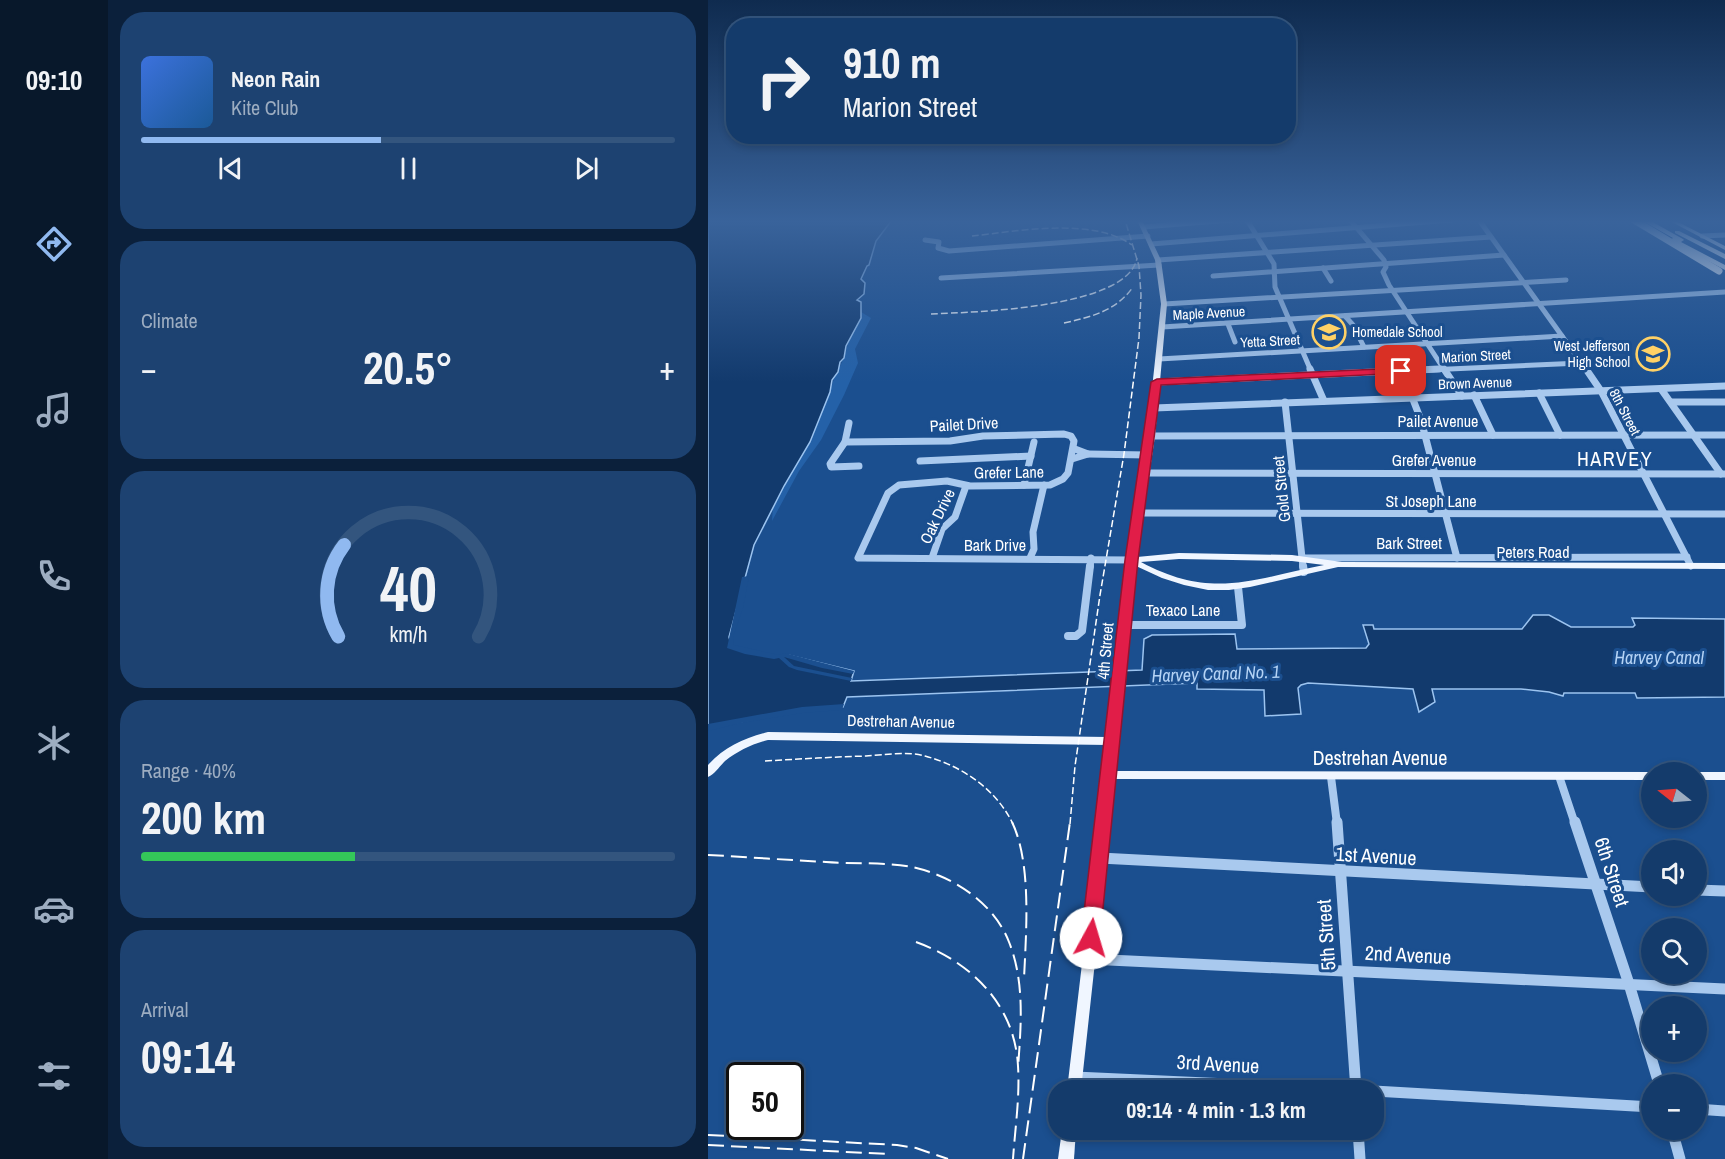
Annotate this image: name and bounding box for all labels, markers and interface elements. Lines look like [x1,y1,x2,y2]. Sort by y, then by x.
text: 910 m [843,35,941,91]
icon: right [744,42,822,120]
text: 09:10 [26,62,82,98]
text: Neon Rain [231,64,320,94]
text: Marion Street [843,89,977,125]
text: Kite Club [231,94,298,121]
icon: previous [214,152,247,185]
icon: pause [392,152,425,185]
icon: next [570,152,603,185]
icon: directions [33,223,75,265]
street label: Maple Avenue [1172,302,1246,324]
text: Climate [141,307,198,334]
school or university icon: Homedale School [1311,314,1347,350]
place label: Homedale School [1352,323,1443,341]
street label: Yetta Street [1240,330,1300,352]
school or university icon: West Jefferson High School [1635,336,1671,372]
text: 20.5° [363,337,453,398]
place label: West Jefferson High School [1554,337,1630,371]
pin [1375,345,1426,396]
street label: Marion Street [1441,345,1511,367]
text: − [141,346,157,390]
text: + [659,346,675,390]
icon: arrive [1384,354,1417,387]
street label: Brown Avenue [1438,373,1512,393]
street label: 8th Street [1605,386,1645,438]
icon: music [33,389,75,431]
street label: Pailet Avenue [1398,410,1478,432]
street label: Pailet Drive [929,411,999,437]
district label: HARVEY [1577,445,1653,472]
street label: Grefer Avenue [1392,449,1476,471]
street label: Gold Street [1267,455,1295,523]
street label: Grefer Lane [974,460,1044,484]
street label: Oak Drive [914,485,960,547]
street label: St Joseph Lane [1385,490,1477,512]
street label: Bark Street [1376,532,1442,554]
street label: Bark Drive [964,534,1026,556]
street label: Peters Road [1497,541,1569,563]
text: 40 [380,546,436,630]
icon: phone [33,555,75,597]
street label: Texaco Lane [1146,599,1220,621]
text: km/h [389,620,427,649]
street label: 4th Street [1092,621,1118,680]
water label: Harvey Canal [1614,645,1704,670]
water label: Harvey Canal No. 1 [1151,659,1281,688]
street label: Destrehan Avenue [847,709,955,733]
icon: climate [33,722,75,764]
street label: Destrehan Avenue [1313,744,1447,771]
text: Range · 40% [141,757,236,784]
north arrow [1641,762,1707,828]
map controls [1641,762,1707,1140]
text: 200 km [141,787,266,848]
street label: 6th Street [1589,834,1636,910]
street label: 1st Avenue [1335,840,1417,871]
button: sound [1641,840,1707,906]
icon: car [33,888,75,930]
street label: 5th Street [1310,898,1341,971]
position arrow [1059,906,1123,970]
button: search [1641,918,1707,984]
street label: 2nd Avenue [1364,939,1452,970]
text: Arrival [141,996,188,1023]
button: + [1641,996,1707,1062]
text: 09:14 [141,1026,235,1087]
street label: 3rd Avenue [1176,1048,1260,1079]
icon: filters [33,1055,75,1097]
speed limit sign: 50 [726,1062,804,1140]
button: − [1641,1074,1707,1140]
text: 09:14 · 4 min · 1.3 km [1126,1095,1306,1125]

